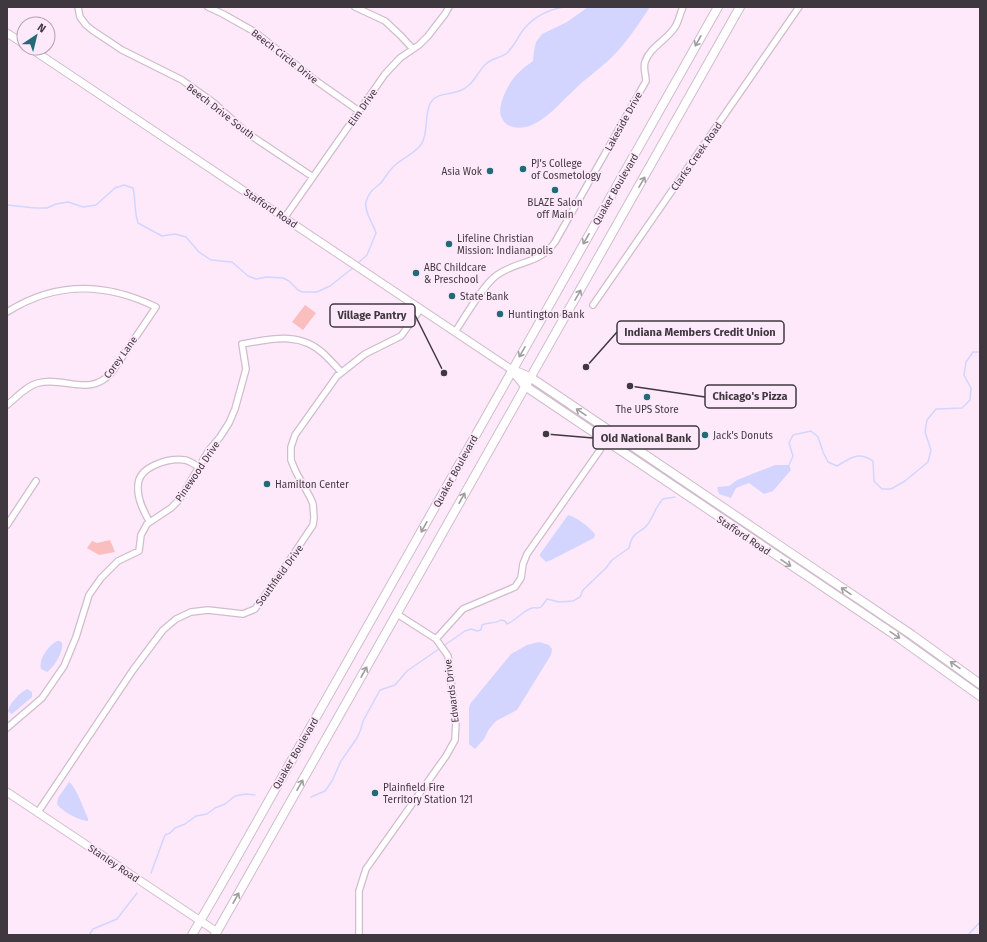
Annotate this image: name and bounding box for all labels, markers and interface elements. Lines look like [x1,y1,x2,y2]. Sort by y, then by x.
north arrow [16,16,56,56]
text: N [35,21,48,36]
street label: Beech Circle Drive [249,27,320,87]
one-way arrow [694,35,702,47]
street label: Beech Drive South [184,82,257,142]
street label: Elm Drive [346,87,380,129]
street label: Lakeside Drive [603,90,645,153]
street label: Clarks Creek Road [669,120,725,193]
street label: Quaker Boulevard [590,151,641,228]
place label: PJ's College of Cosmetology [531,158,601,182]
marker: PJ's College of Cosmetology [518,164,528,174]
place label: Asia Wok [442,166,483,178]
marker: Asia Wok [485,166,495,176]
one-way arrow [638,176,646,188]
marker: BLAZE Salon off Main [550,185,560,195]
street label: Stafford Road [241,186,300,231]
place label: BLAZE Salon off Main [527,197,583,221]
place label: Lifeline Christian Mission: Indianapolis [457,233,553,257]
one-way arrow [582,233,590,245]
marker: Lifeline Christian Mission: Indianapolis [444,239,454,249]
place label: ABC Childcare & Preschool [424,262,486,286]
marker: ABC Childcare & Preschool [411,268,421,278]
one-way arrow [574,289,582,301]
marker: State Bank [447,291,457,301]
place label: State Bank [460,291,509,303]
callout: Village Pantry [330,304,415,327]
text: Village Pantry [336,309,407,322]
marker: Huntington Bank [495,309,505,319]
place label: Huntington Bank [508,309,585,321]
callout: Indiana Members Credit Union [617,321,784,344]
text: Indiana Members Credit Union [624,326,776,339]
street label: Corey Lane [101,334,140,381]
one-way arrow [517,346,525,358]
callout: Chicago's Pizza [705,385,796,408]
text: Chicago's Pizza [713,390,787,403]
marker: The UPS Store [642,392,652,402]
place label: The UPS Store [615,404,679,416]
one-way arrow [576,408,587,416]
callout: Old National Bank [593,426,699,449]
marker: Jack's Donuts [700,430,710,440]
place label: Jack's Donuts [713,430,773,442]
text: Old National Bank [601,432,692,445]
street label: Quaker Boulevard [431,433,481,510]
street label: Pinewood Drive [173,439,223,504]
marker: Hamilton Center [262,479,272,489]
place label: Hamilton Center [275,479,349,491]
one-way arrow [459,492,466,504]
street label: Stafford Road [714,513,773,558]
one-way arrow [419,521,427,533]
street label: Southfield Drive [254,543,306,609]
one-way arrow [780,559,791,567]
one-way arrow [841,587,852,595]
one-way arrow [889,632,901,640]
street label: Edwards Drive [442,658,462,723]
one-way arrow [950,661,961,669]
one-way arrow [360,666,368,678]
street label: Quaker Boulevard [270,715,321,792]
one-way arrow [296,779,304,791]
place label: Plainfield Fire Territory Station 121 [383,782,473,806]
marker: Plainfield Fire Territory Station 121 [370,788,380,798]
street label: Stanley Road [86,842,141,885]
one-way arrow [232,893,240,905]

